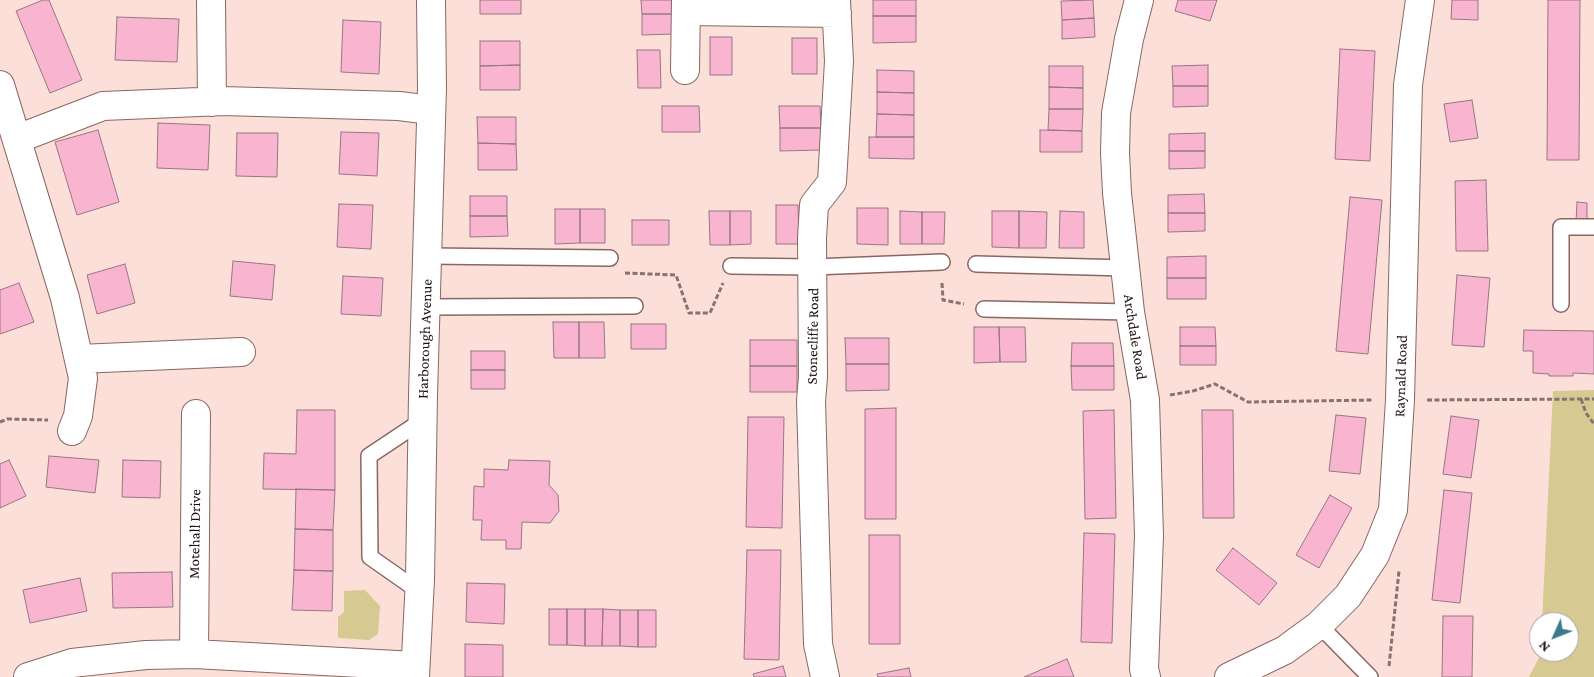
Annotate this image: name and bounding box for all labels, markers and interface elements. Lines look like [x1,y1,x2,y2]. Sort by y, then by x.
street label: Harborough Avenue [414,279,436,399]
street label: Stonecliffe Road [803,288,823,384]
street label: Archdale Road [1119,293,1151,381]
street label: Raynald Road [1391,335,1411,417]
street label: Motehall Drive [185,489,205,579]
north arrow [1529,612,1579,662]
text: N [1535,638,1553,656]

